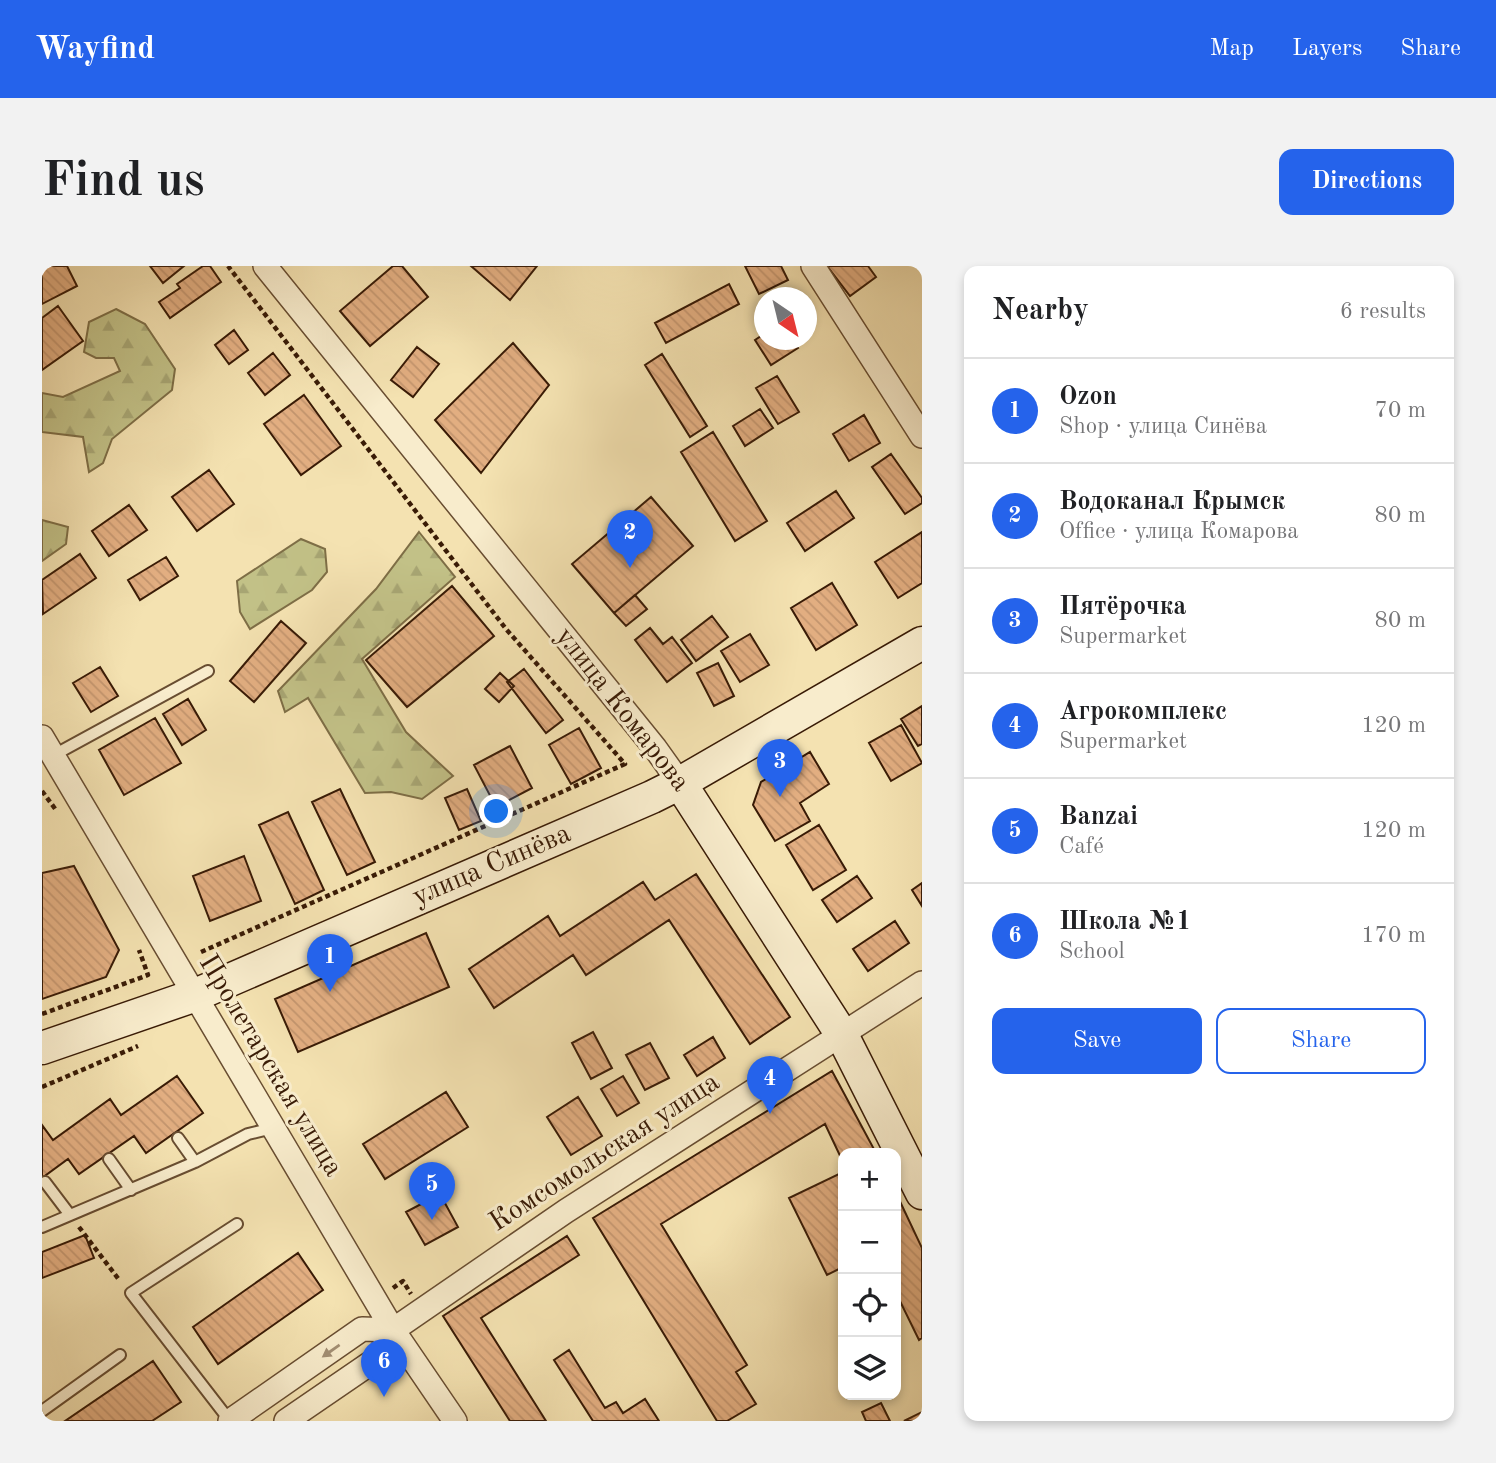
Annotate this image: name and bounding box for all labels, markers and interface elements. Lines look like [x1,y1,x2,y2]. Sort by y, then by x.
text: Wayfind [35,33,155,66]
text: Map [1210,37,1254,61]
text: Layers [1292,37,1362,61]
text: Share [1400,37,1461,61]
button: Directions [1279,149,1454,215]
text: Find us [42,158,205,207]
north arrow [754,287,817,350]
text: Nearby [992,296,1089,326]
text: 6 results [1340,300,1426,323]
text: Ozon [1059,384,1117,410]
text: 1 [1008,399,1022,422]
text: 70 m [1375,399,1426,422]
text: Shop · улица Синёва [1059,415,1267,438]
text: Водоканал Крымск [1059,489,1285,515]
text: 2 [1008,504,1022,527]
text: 80 m [1375,504,1426,527]
pin: 2 [607,510,653,568]
text: Office · улица Комарова [1059,520,1299,543]
text: Пятёрочка [1059,594,1187,620]
text: 3 [1008,609,1022,632]
text: 80 m [1375,609,1426,632]
street label: улица Комарова [550,623,695,797]
text: Supermarket [1059,625,1187,648]
text: Агрокомплекс [1059,699,1227,725]
text: 4 [1008,714,1022,737]
text: 120 m [1361,714,1426,737]
text: Supermarket [1059,730,1187,753]
pin: 3 [757,739,803,797]
your location [479,794,513,828]
text: Banzai [1059,804,1138,830]
text: 5 [1008,819,1022,842]
text: 120 m [1361,819,1426,842]
street label: улица Синёва [409,820,575,912]
text: Café [1059,835,1104,858]
text: Школа №1 [1059,909,1191,935]
text: 6 [1008,924,1022,947]
text: 170 m [1361,924,1426,947]
pin: 1 [307,934,353,992]
text: School [1059,940,1125,963]
street label: Пролетарская улица [193,950,347,1182]
button: Save [992,1008,1202,1074]
button: Share [1216,1008,1426,1074]
pin: 4 [747,1056,793,1114]
street label: Комсомольская улица [485,1068,725,1238]
map controls [838,1148,901,1400]
button: + [838,1148,901,1211]
pin: 5 [409,1162,455,1220]
button: − [838,1211,901,1274]
button: locate [838,1274,901,1337]
button: layers [838,1337,901,1400]
pin: 6 [361,1339,407,1397]
one-way arrow [322,1344,340,1358]

